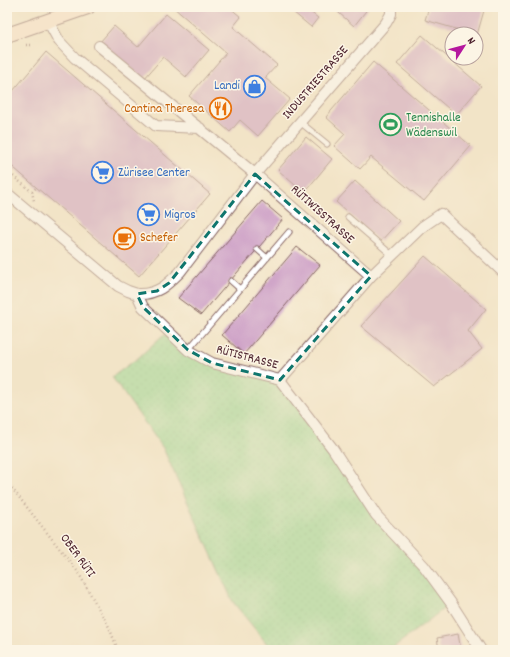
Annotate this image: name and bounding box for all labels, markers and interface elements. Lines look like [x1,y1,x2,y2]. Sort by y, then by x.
north arrow [444,26,484,66]
text: N [462,34,479,49]
street label: INDUSTRIESTRASSE [279,42,354,124]
shop icon: Landi [242,73,268,99]
place label: Landi [214,77,241,96]
restaurant icon: Cantina Theresa [207,96,233,122]
place label: Cantina Theresa [124,100,205,119]
place label: Tennishalle Wädenswil [406,109,461,143]
sports icon: Tennishalle Wädenswil [378,112,404,138]
supermarket icon: Zürisee Center [90,160,116,186]
place label: Zürisee Center [118,164,190,183]
street label: RÜTIWISSTRASSE [286,181,358,249]
supermarket icon: Migros [136,202,162,228]
place label: Migros [164,206,196,225]
cafe icon: Schefer [111,225,137,251]
place label: Schefer [140,229,178,248]
street label: RÜTISTRASSE [214,341,280,375]
street label: OBER RÜTI [55,530,99,582]

